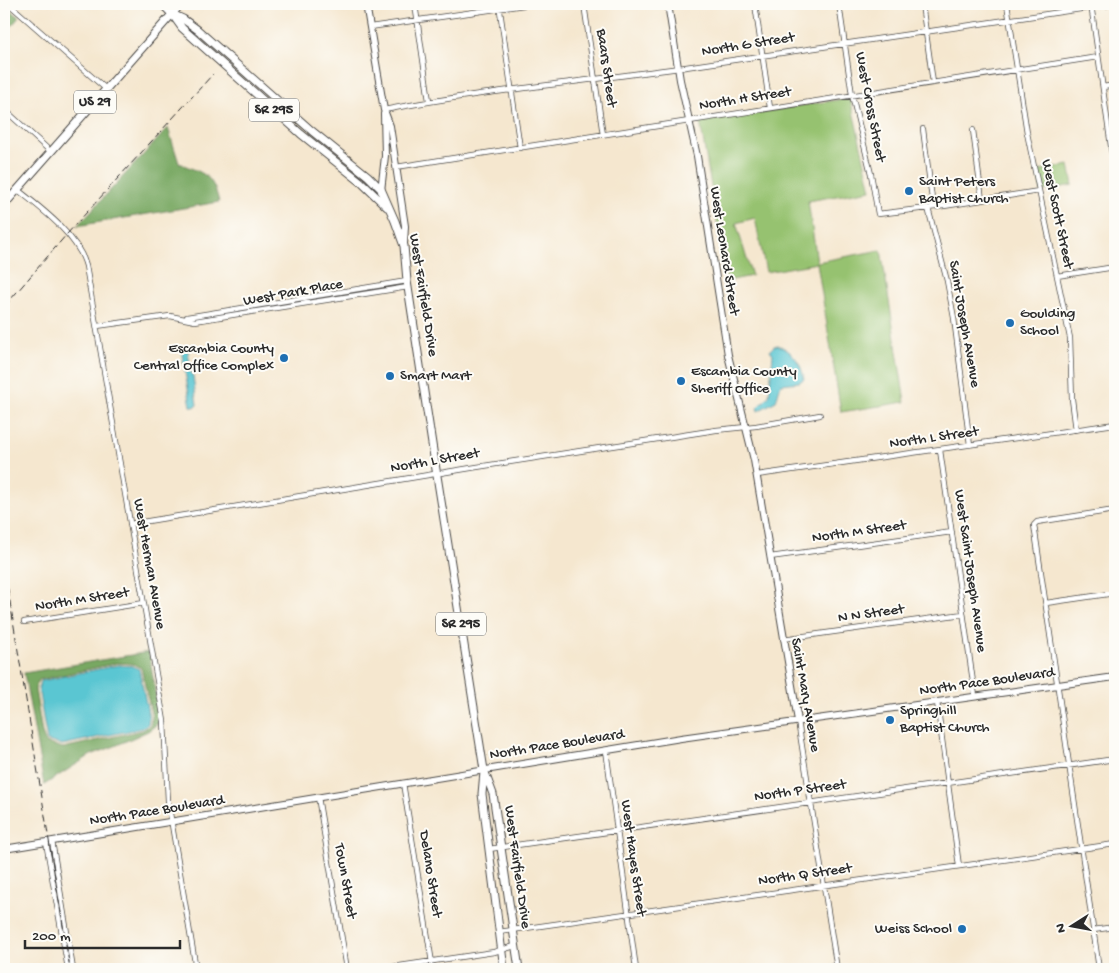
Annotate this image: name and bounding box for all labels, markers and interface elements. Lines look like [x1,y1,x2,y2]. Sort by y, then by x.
street label: Baars Street [591,27,621,110]
street label: North G Street [700,28,797,61]
street label: West Cross Street [851,51,890,165]
street label: North H Street [698,83,794,115]
road number: US 29 [74,90,116,114]
road number: SR 295 [249,98,299,122]
street label: West Scott Street [1037,158,1078,272]
place label: Saint Peters Baptist Church [918,173,1009,208]
street label: West Leonard Street [705,185,743,318]
marker: Saint Peters Baptist Church [903,185,915,197]
street label: West Fairfield Drive [404,232,442,358]
street label: Saint Joseph Avenue [944,259,984,389]
street label: West Park Place [242,275,344,311]
place label: Goulding School [1020,305,1075,340]
marker: Goulding School [1004,317,1016,329]
place label: Escambia County Central Office Complex [134,340,275,375]
marker: Escambia County Central Office Complex [278,352,290,364]
place label: Escambia County Sheriff Office [691,363,797,398]
place label: Smart Mart [400,367,473,385]
marker: Smart Mart [384,370,396,382]
marker: Escambia County Sheriff Office [675,375,687,387]
street label: North L Street [888,423,982,453]
street label: North L Street [389,444,483,478]
street label: West Saint Joseph Avenue [950,488,990,654]
street label: West Herman Avenue [129,497,169,631]
street label: North M Street [811,516,909,547]
street label: North M Street [34,583,132,616]
street label: N N Street [837,600,907,628]
road number: SR 295 [436,612,486,636]
street label: Saint Mary Avenue [786,637,824,754]
street label: North Pace Boulevard [918,663,1057,700]
place label: Springhill Baptist Church [899,702,990,737]
marker: Springhill Baptist Church [884,714,896,726]
street label: North Pace Boulevard [488,725,627,765]
street label: North P Street [753,775,849,806]
street label: North Pace Boulevard [88,791,227,831]
street label: West Hayes Street [616,799,650,919]
street label: West Fairfield Drive [499,804,535,930]
street label: Delano Street [414,828,446,921]
street label: Town Street [329,841,361,922]
street label: North Q Street [757,859,855,890]
north arrow [1046,900,1096,950]
scale bar [25,918,180,950]
place label: Weiss School [875,920,952,938]
text: N [1052,922,1071,934]
marker: Weiss School [956,923,968,935]
text: 200 m [32,928,71,946]

